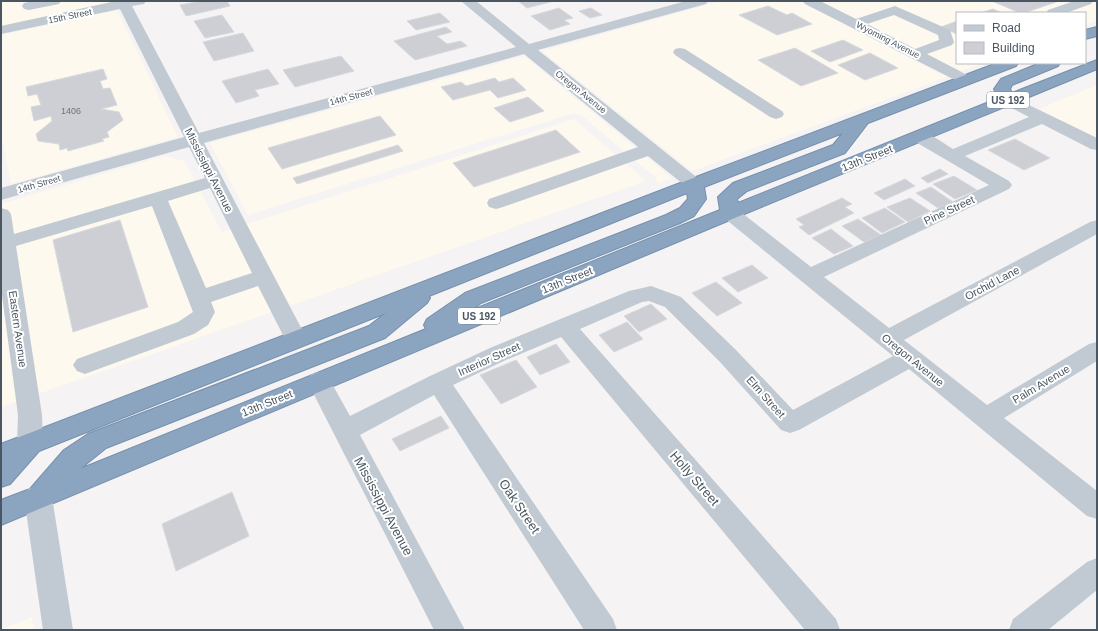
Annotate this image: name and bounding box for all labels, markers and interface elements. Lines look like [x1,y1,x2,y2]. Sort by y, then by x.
street label: 15th Street [47,6,93,25]
legend [956,12,1086,64]
street label: Wyoming Avenue [855,20,921,60]
text: Road [992,21,1021,35]
text: Building [992,41,1035,55]
street label: Oregon Avenue [554,68,608,116]
street label: 14th Street [328,86,374,108]
road number: US 192 [987,92,1029,108]
house number: 1406 [61,106,81,116]
street label: Mississippi Avenue [183,126,235,214]
street label: 13th Street [840,142,894,174]
street label: 14th Street [16,173,62,195]
street label: Pine Street [922,193,976,227]
street label: 13th Street [540,264,594,296]
street label: Orchid Lane [963,264,1021,302]
street label: Eastern Avenue [7,290,29,368]
road number: US 192 [458,308,500,324]
street label: Oregon Avenue [880,331,946,389]
street label: Interior Street [456,340,522,378]
street label: Palm Avenue [1010,362,1072,406]
street label: Elm Street [744,374,788,420]
street label: 13th Street [240,387,294,419]
street label: Holly Street [667,448,723,509]
street label: Mississippi Avenue [351,454,416,558]
street label: Oak Street [496,476,543,537]

